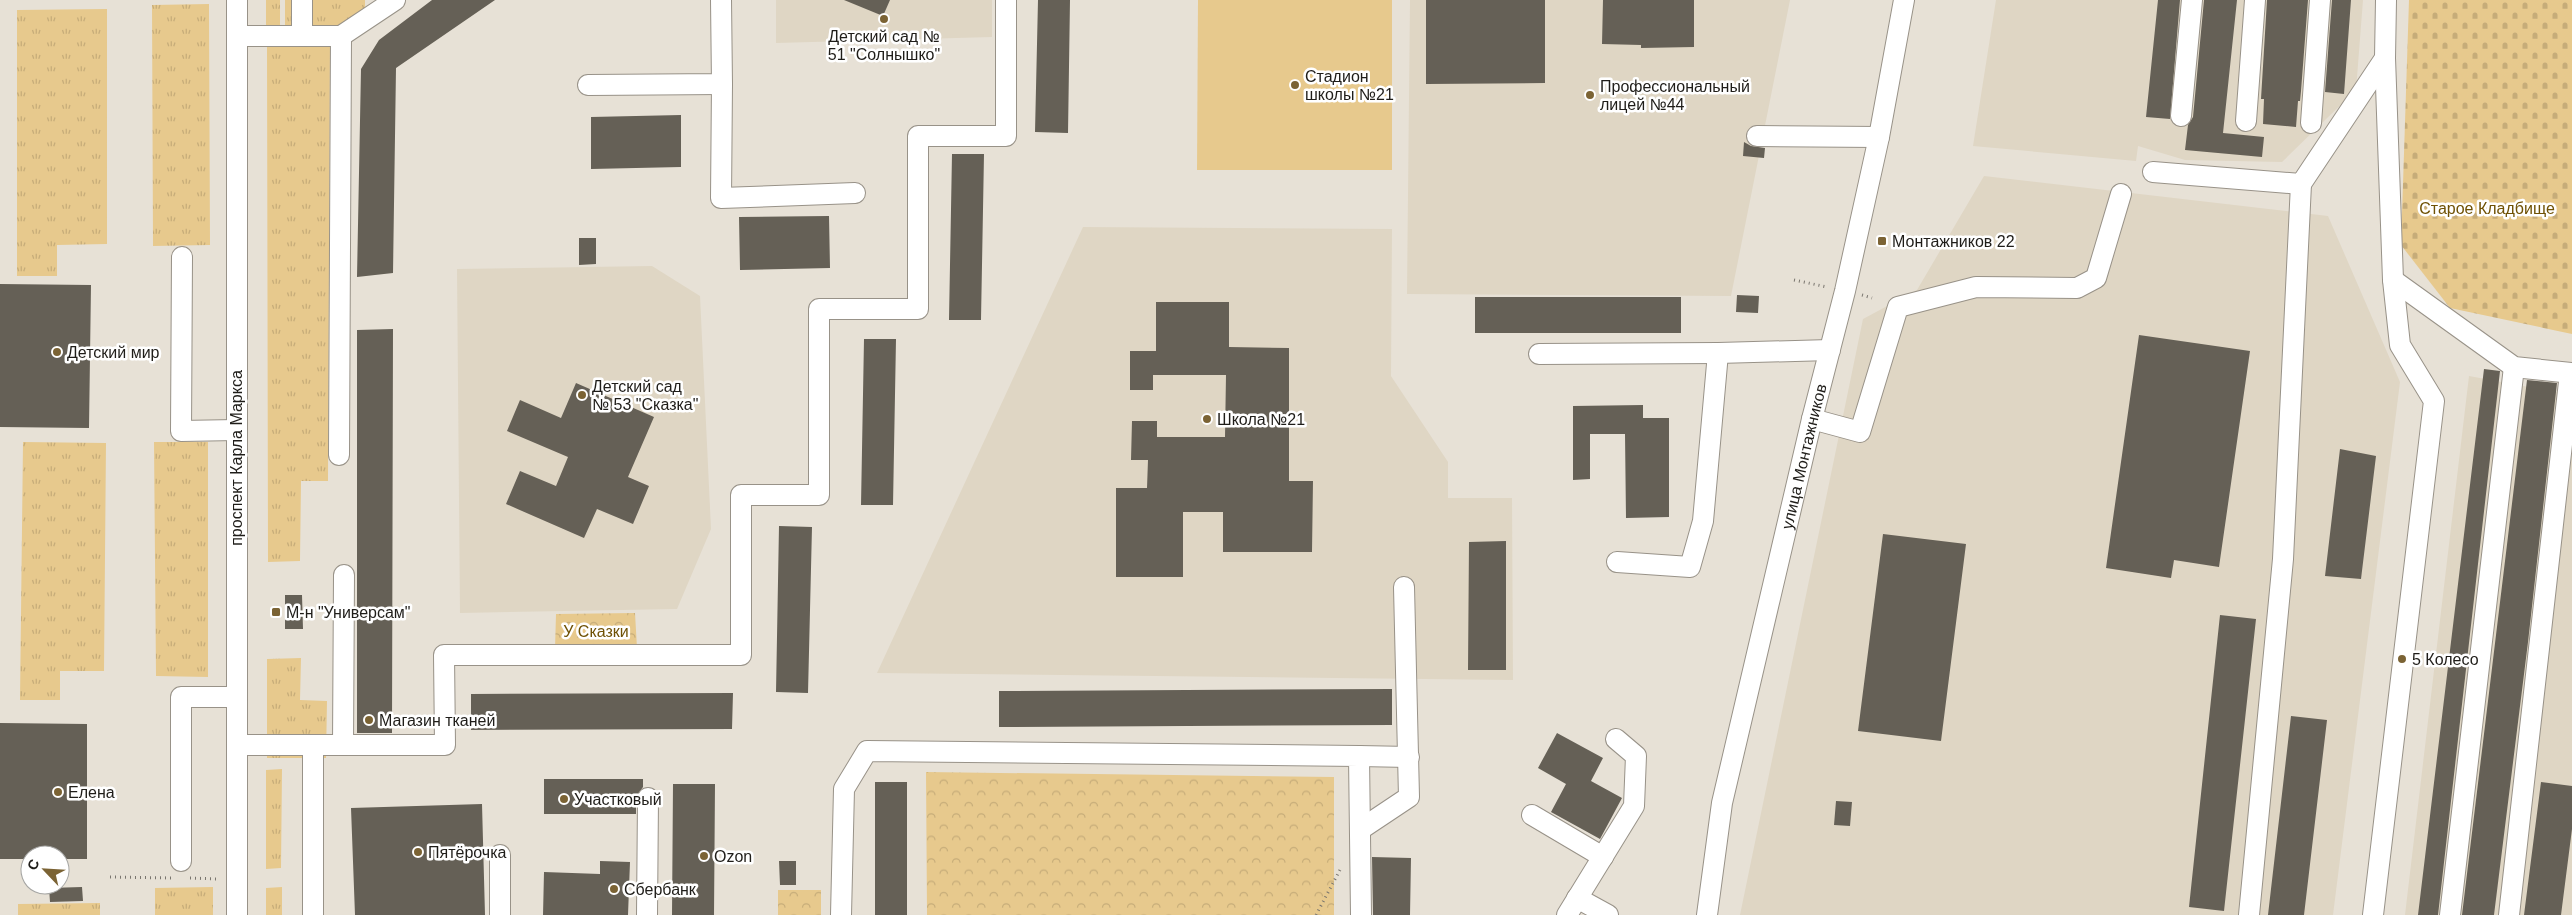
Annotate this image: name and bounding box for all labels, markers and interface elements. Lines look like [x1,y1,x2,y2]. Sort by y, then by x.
marker: Детский сад № 51 "Солнышко" [878,13,890,25]
place label: Детский сад № 51 "Солнышко" [828,28,940,63]
place label: Стадион школы №21 [1305,68,1394,103]
place label: Профессиональный лицей №44 [1600,78,1750,113]
marker: Стадион школы №21 [1289,79,1301,91]
marker: Профессиональный лицей №44 [1584,89,1596,101]
park label: Старое Кладбище [2419,200,2555,217]
place label: Монтажников 22 [1892,233,2015,250]
marker: Монтажников 22 [1876,235,1888,247]
place label: Детский мир [67,344,160,361]
marker: Детский мир [51,346,63,358]
street label: проспект Карла Маркса [228,370,245,546]
place label: Детский сад № 53 "Сказка" [592,378,698,413]
street label: улица Монтажников [1778,382,1830,531]
marker: Детский сад № 53 "Сказка" [576,389,588,401]
place label: Школа №21 [1217,411,1305,428]
marker: Школа №21 [1201,413,1213,425]
place label: М-н "Универсам" [286,604,411,621]
marker: М-н "Универсам" [270,606,282,618]
park label: У Сказки [563,623,629,640]
place label: 5 Колесо [2412,651,2479,668]
marker: 5 Колесо [2396,653,2408,665]
place label: Магазин тканей [379,712,495,729]
marker: Магазин тканей [363,714,375,726]
place label: Елена [68,784,115,801]
marker: Елена [52,786,64,798]
place label: Участковый [574,791,662,808]
marker: Участковый [558,793,570,805]
place label: Пятёрочка [428,844,507,861]
north arrow [20,845,70,895]
marker: Пятёрочка [412,846,424,858]
place label: Ozon [714,848,752,865]
marker: Ozon [698,850,710,862]
text: С [24,857,43,872]
place label: Сбербанк [624,881,697,898]
marker: Сбербанк [608,883,620,895]

